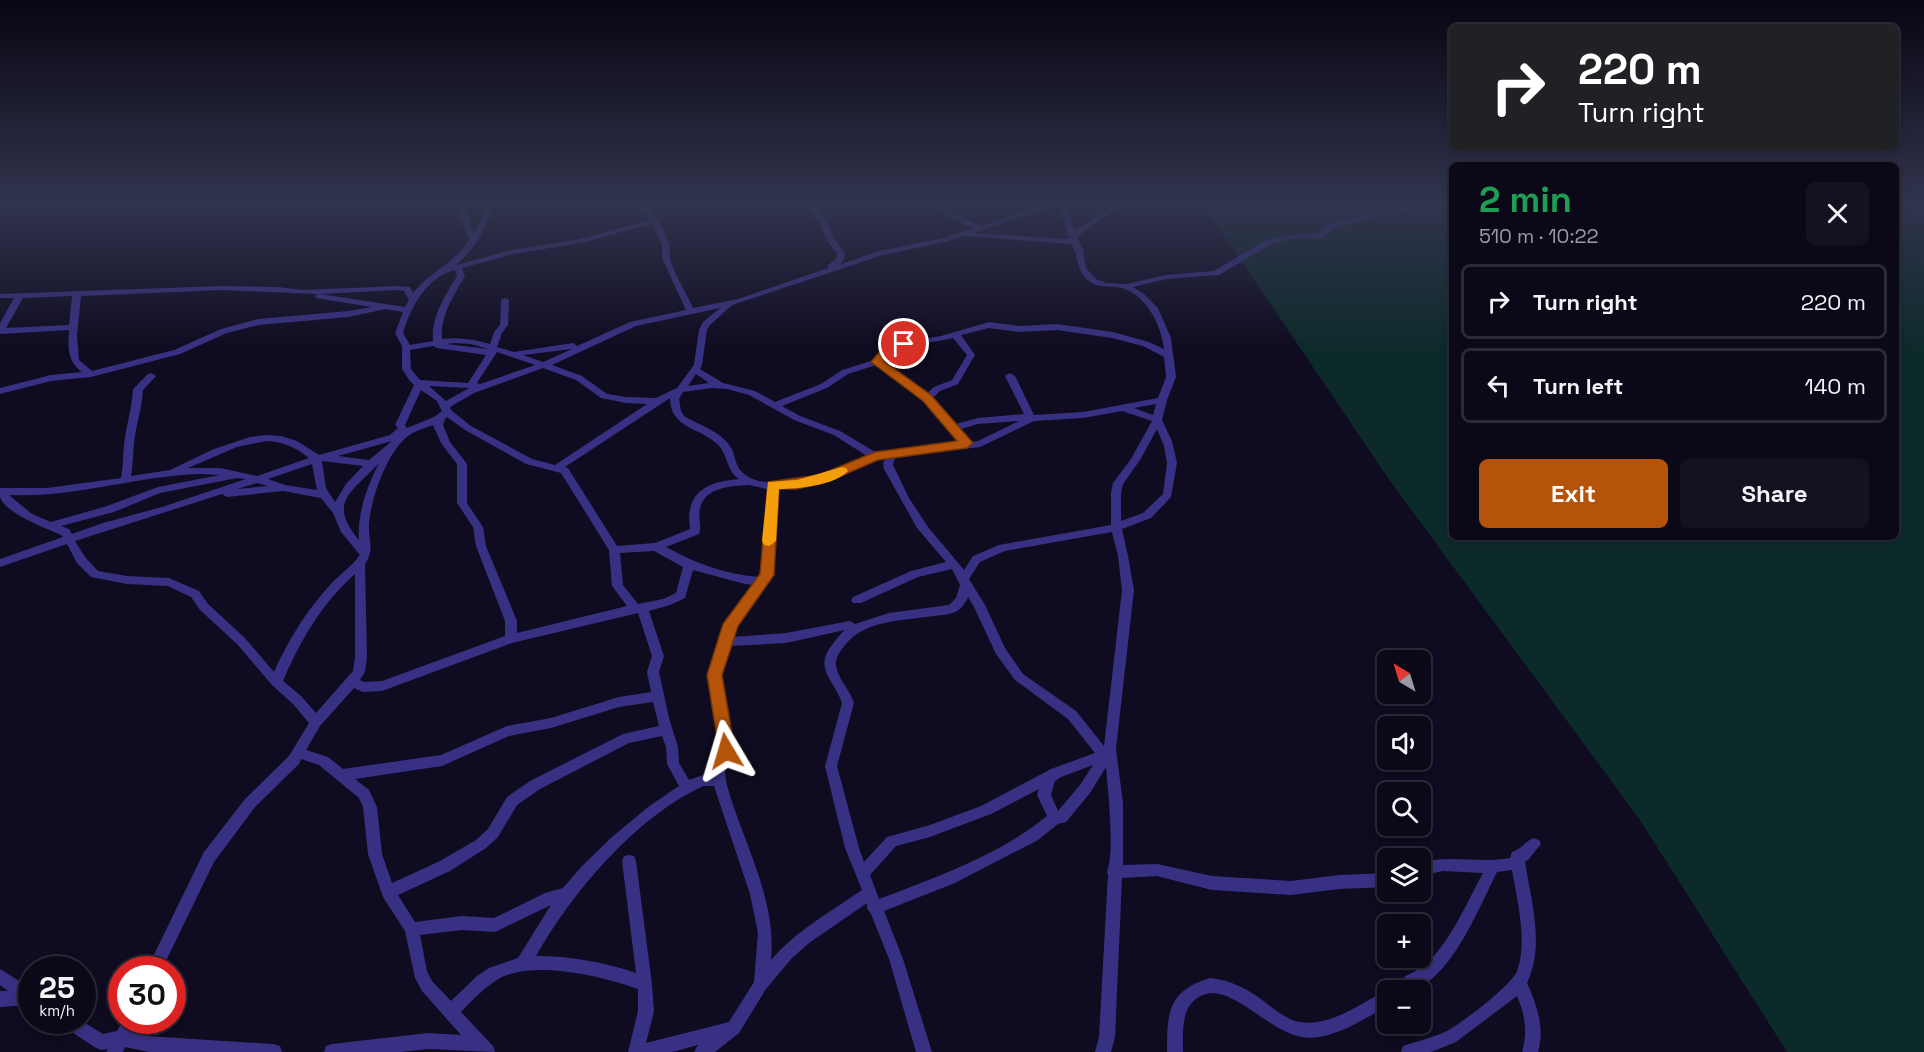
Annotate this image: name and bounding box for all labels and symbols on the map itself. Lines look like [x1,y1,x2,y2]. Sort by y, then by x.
pin [878,318,929,369]
north arrow [1377,650,1431,704]
position arrow [694,719,758,783]
speed limit sign: 30 [108,956,186,1034]

